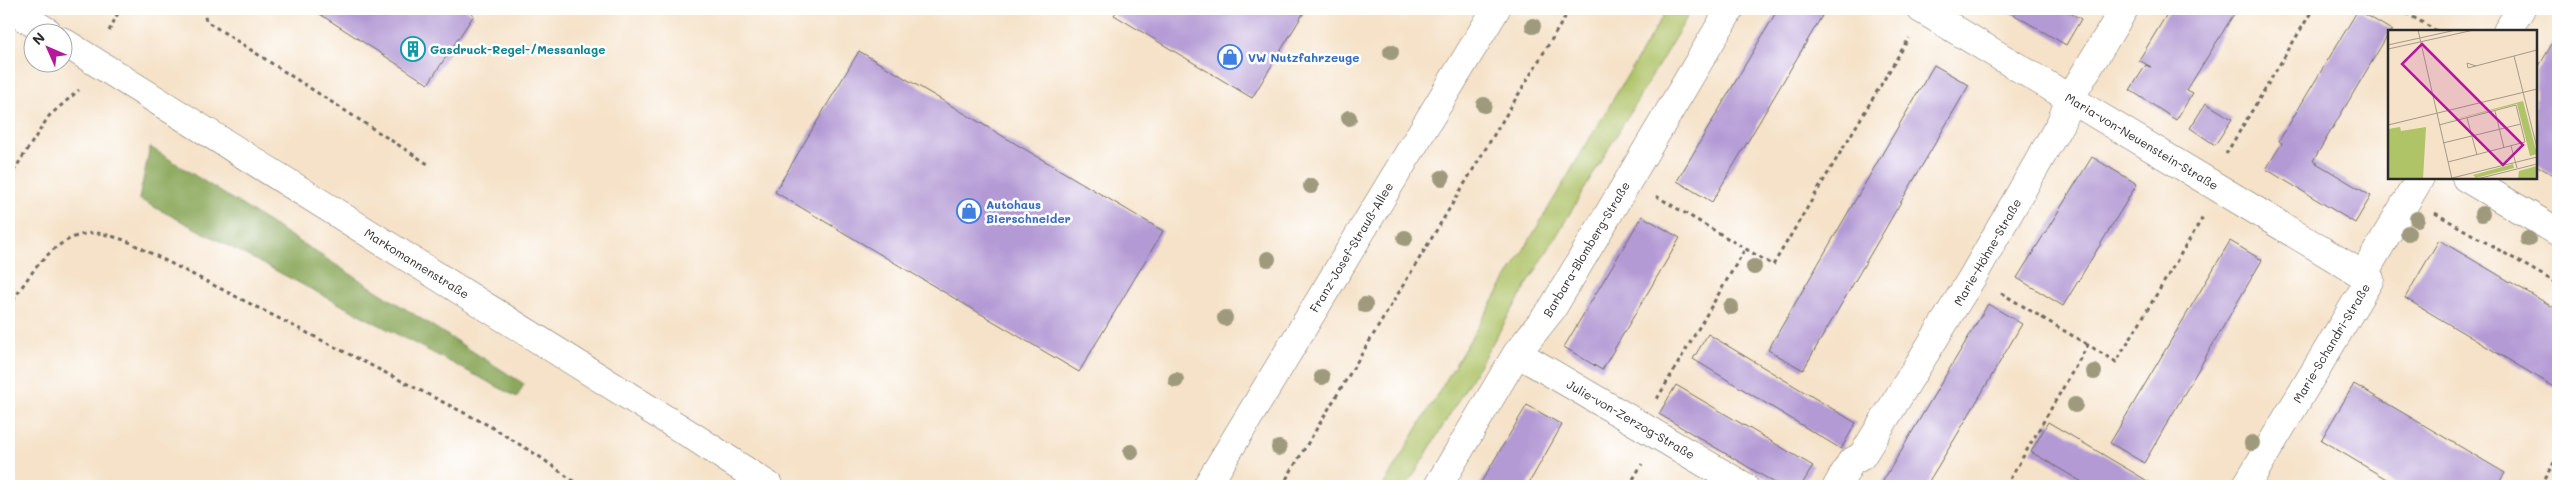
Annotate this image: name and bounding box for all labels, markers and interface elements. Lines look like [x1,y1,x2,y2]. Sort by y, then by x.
north arrow [22,22,72,72]
text: N [28,28,49,49]
inset map [2388,30,2537,179]
building icon: Gasdruck-Regel-/Messanlage [400,36,426,62]
place label: Gasdruck-Regel-/Messanlage [430,41,605,57]
shop icon: VW Nutzfahrzeuge [1217,44,1243,70]
place label: VW Nutzfahrzeuge [1248,49,1359,65]
street label: Maria-von-Neuenstein-Straße [2063,89,2221,193]
street label: Barbara-Blomberg-Straße [1539,178,1633,320]
street label: Franz-Josef-Strauß-Allee [1306,179,1396,315]
street label: Marie-Höhne-Straße [1950,195,2024,309]
place label: Autohaus Bierschneider [986,196,1071,226]
shop icon: Autohaus Bierschneider [956,198,982,224]
street label: Markomannenstraße [362,224,472,302]
street label: Marie-Schandri-Straße [2289,280,2373,406]
street label: Julie-von-Zerzog-Straße [1564,376,1698,462]

